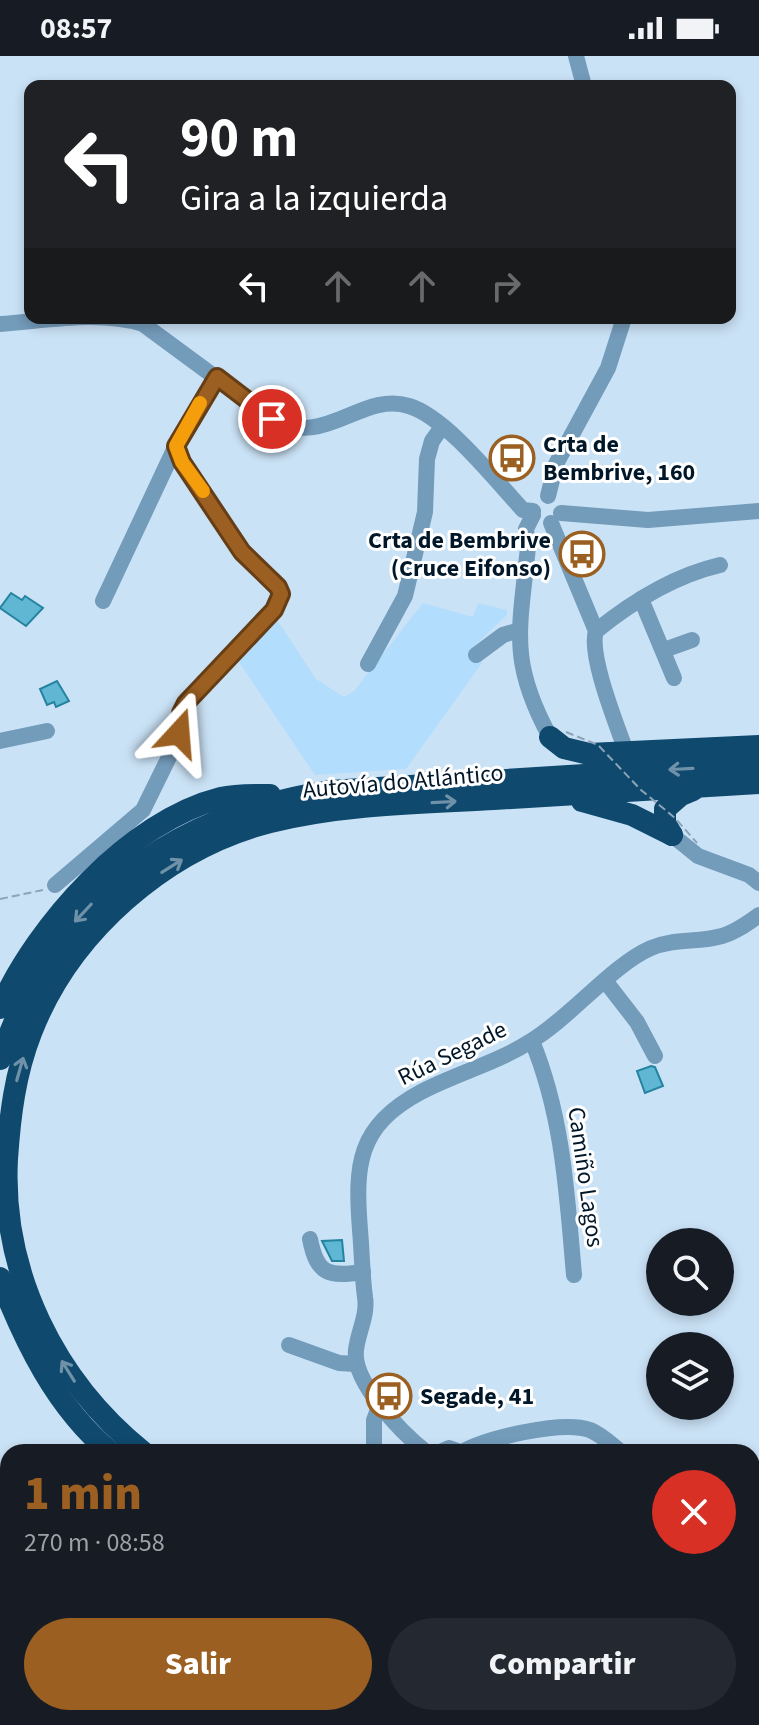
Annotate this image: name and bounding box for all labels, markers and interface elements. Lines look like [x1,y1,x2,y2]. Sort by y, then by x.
text: 08:57 [40,7,112,50]
text: 90 m [180,99,298,178]
icon: left [48,112,152,216]
text: Gira a la izquierda [180,173,448,224]
icon: left [232,264,276,308]
icon: ahead [316,264,360,308]
icon: ahead [400,264,444,308]
icon: right [484,264,528,308]
pin [238,385,306,453]
icon: arrive [250,397,294,441]
place label: Crta de Bembrive, 160 [543,427,695,490]
bus stop icon: Crta de Bembrive, 160 [488,434,536,482]
place label: Crta de Bembrive (Cruce Eifonso) [368,523,551,586]
bus stop icon: Crta de Bembrive (Cruce Eifonso) [558,530,606,578]
position arrow [137,691,221,775]
street label: Autovía do Atlántico [301,755,505,808]
one-way arrow [668,761,695,776]
one-way arrow [430,794,457,809]
one-way arrow [160,857,183,873]
one-way arrow [75,903,93,923]
street label: Rúa Segade [392,1012,513,1095]
one-way arrow [13,1056,28,1082]
street label: Camiño Lagos [558,1105,613,1249]
map controls [646,1228,734,1420]
button: search [646,1228,734,1316]
button: layers [646,1332,734,1420]
one-way arrow [60,1360,76,1383]
bus stop icon: Segade, 41 [365,1372,413,1420]
place label: Segade, 41 [420,1379,534,1414]
text: 1 min [24,1460,142,1528]
button: close [652,1470,736,1554]
text: 270 m · 08:58 [24,1524,165,1561]
button: Salir [24,1618,372,1710]
button: Compartir [388,1618,736,1710]

